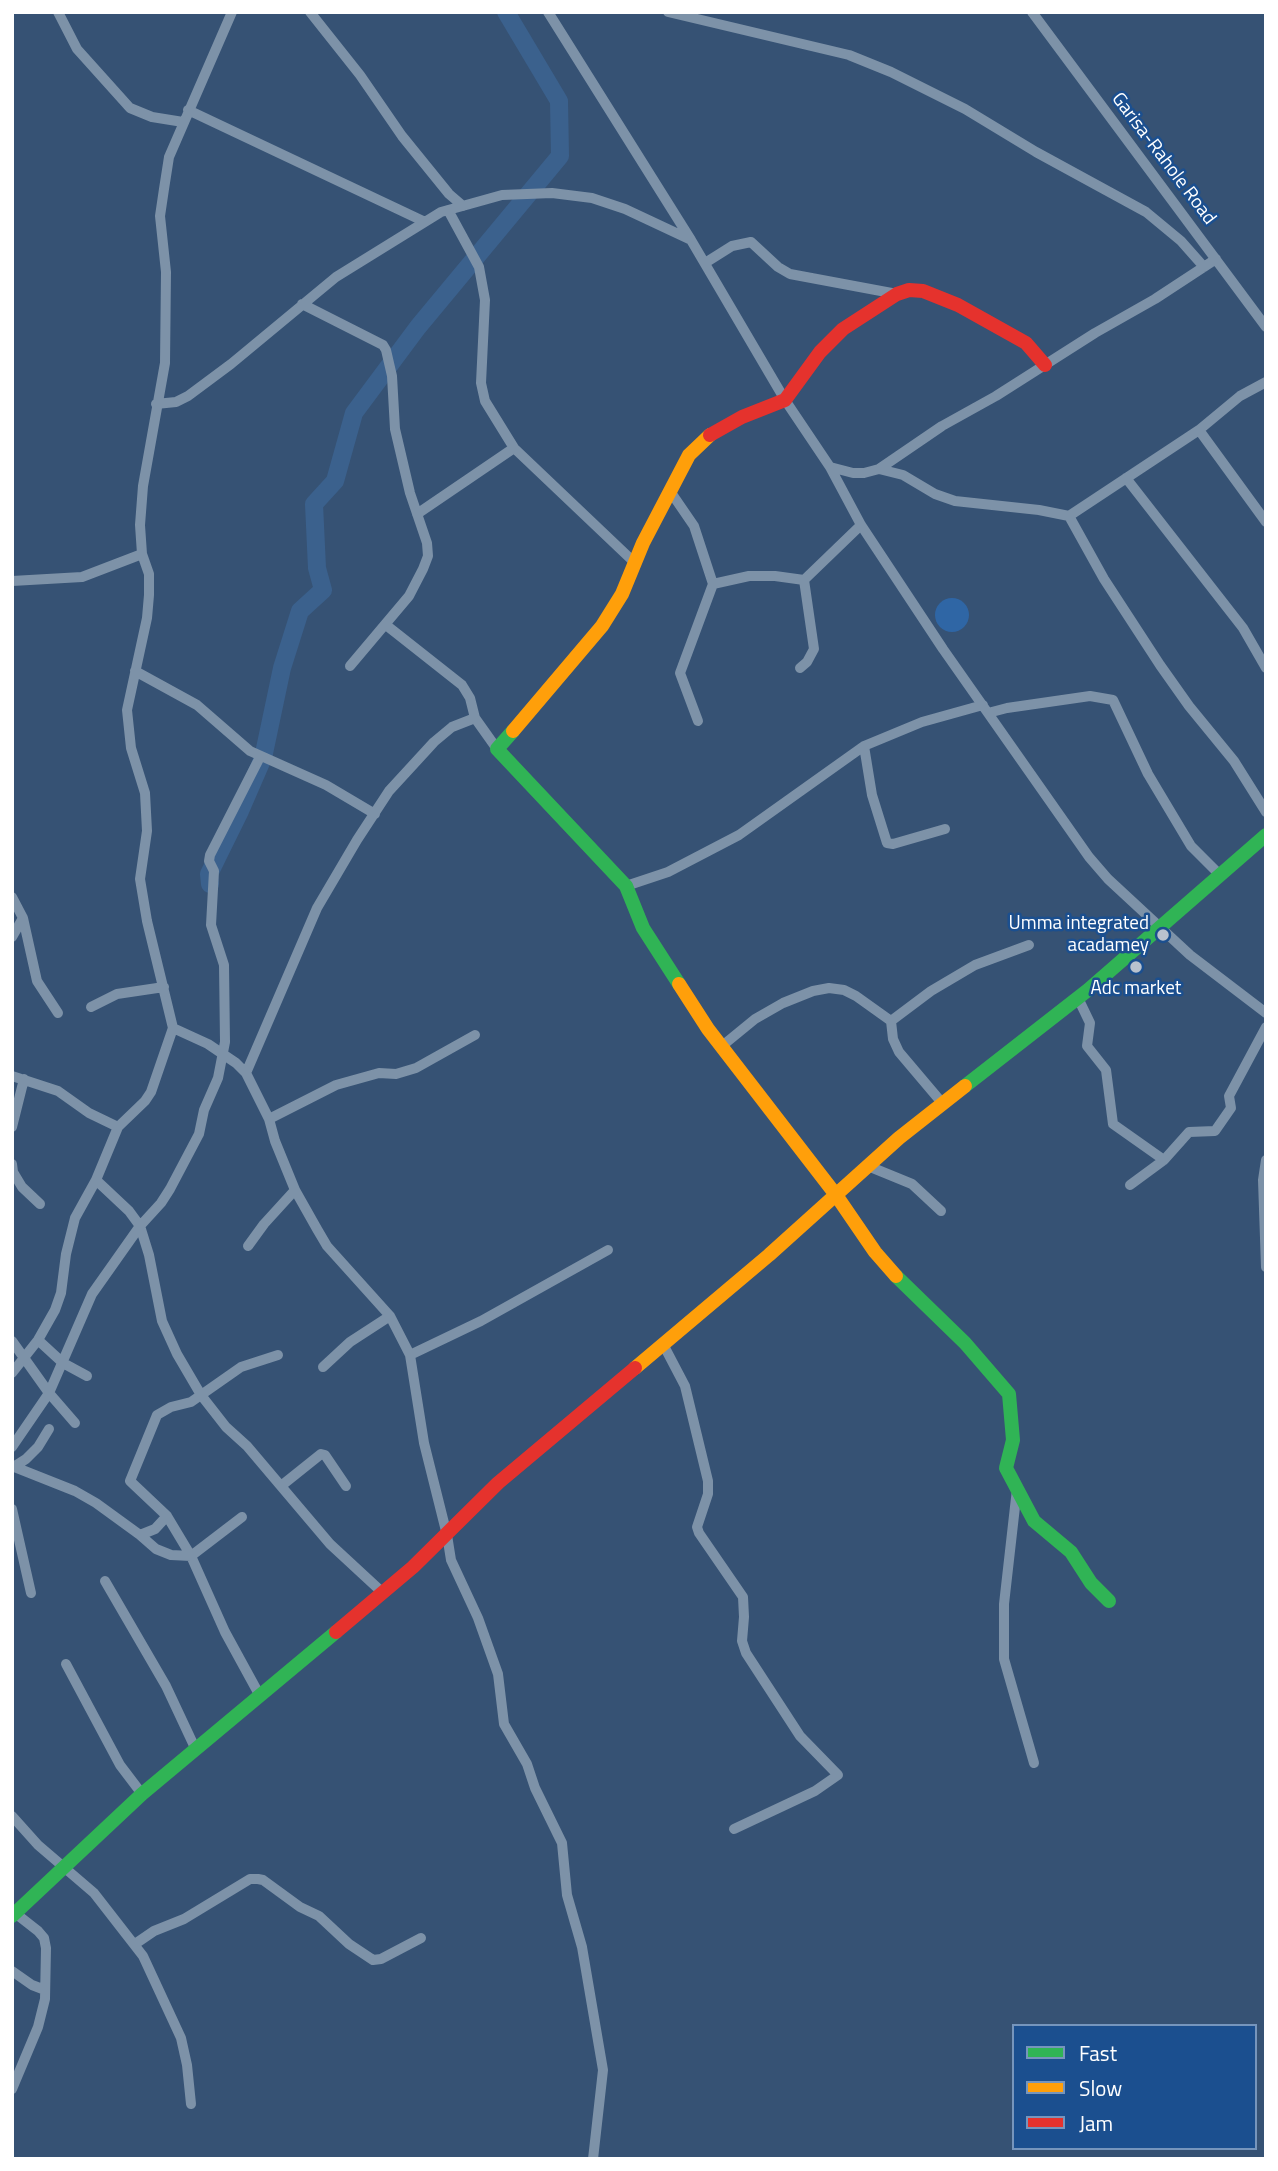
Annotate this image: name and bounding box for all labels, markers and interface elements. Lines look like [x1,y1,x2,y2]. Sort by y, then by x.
street label: Garisa-Rahole Road [1106,88,1220,230]
place label: Umma integrated acadamey [1009,913,1149,957]
marker: Umma integrated acadamey [1155,927,1171,943]
marker: Adc market [1128,959,1144,975]
place label: Adc market [1091,978,1181,1000]
legend [1012,2024,1257,2150]
text: Fast [1079,2037,1117,2069]
text: Slow [1079,2072,1122,2104]
text: Jam [1079,2107,1113,2139]

